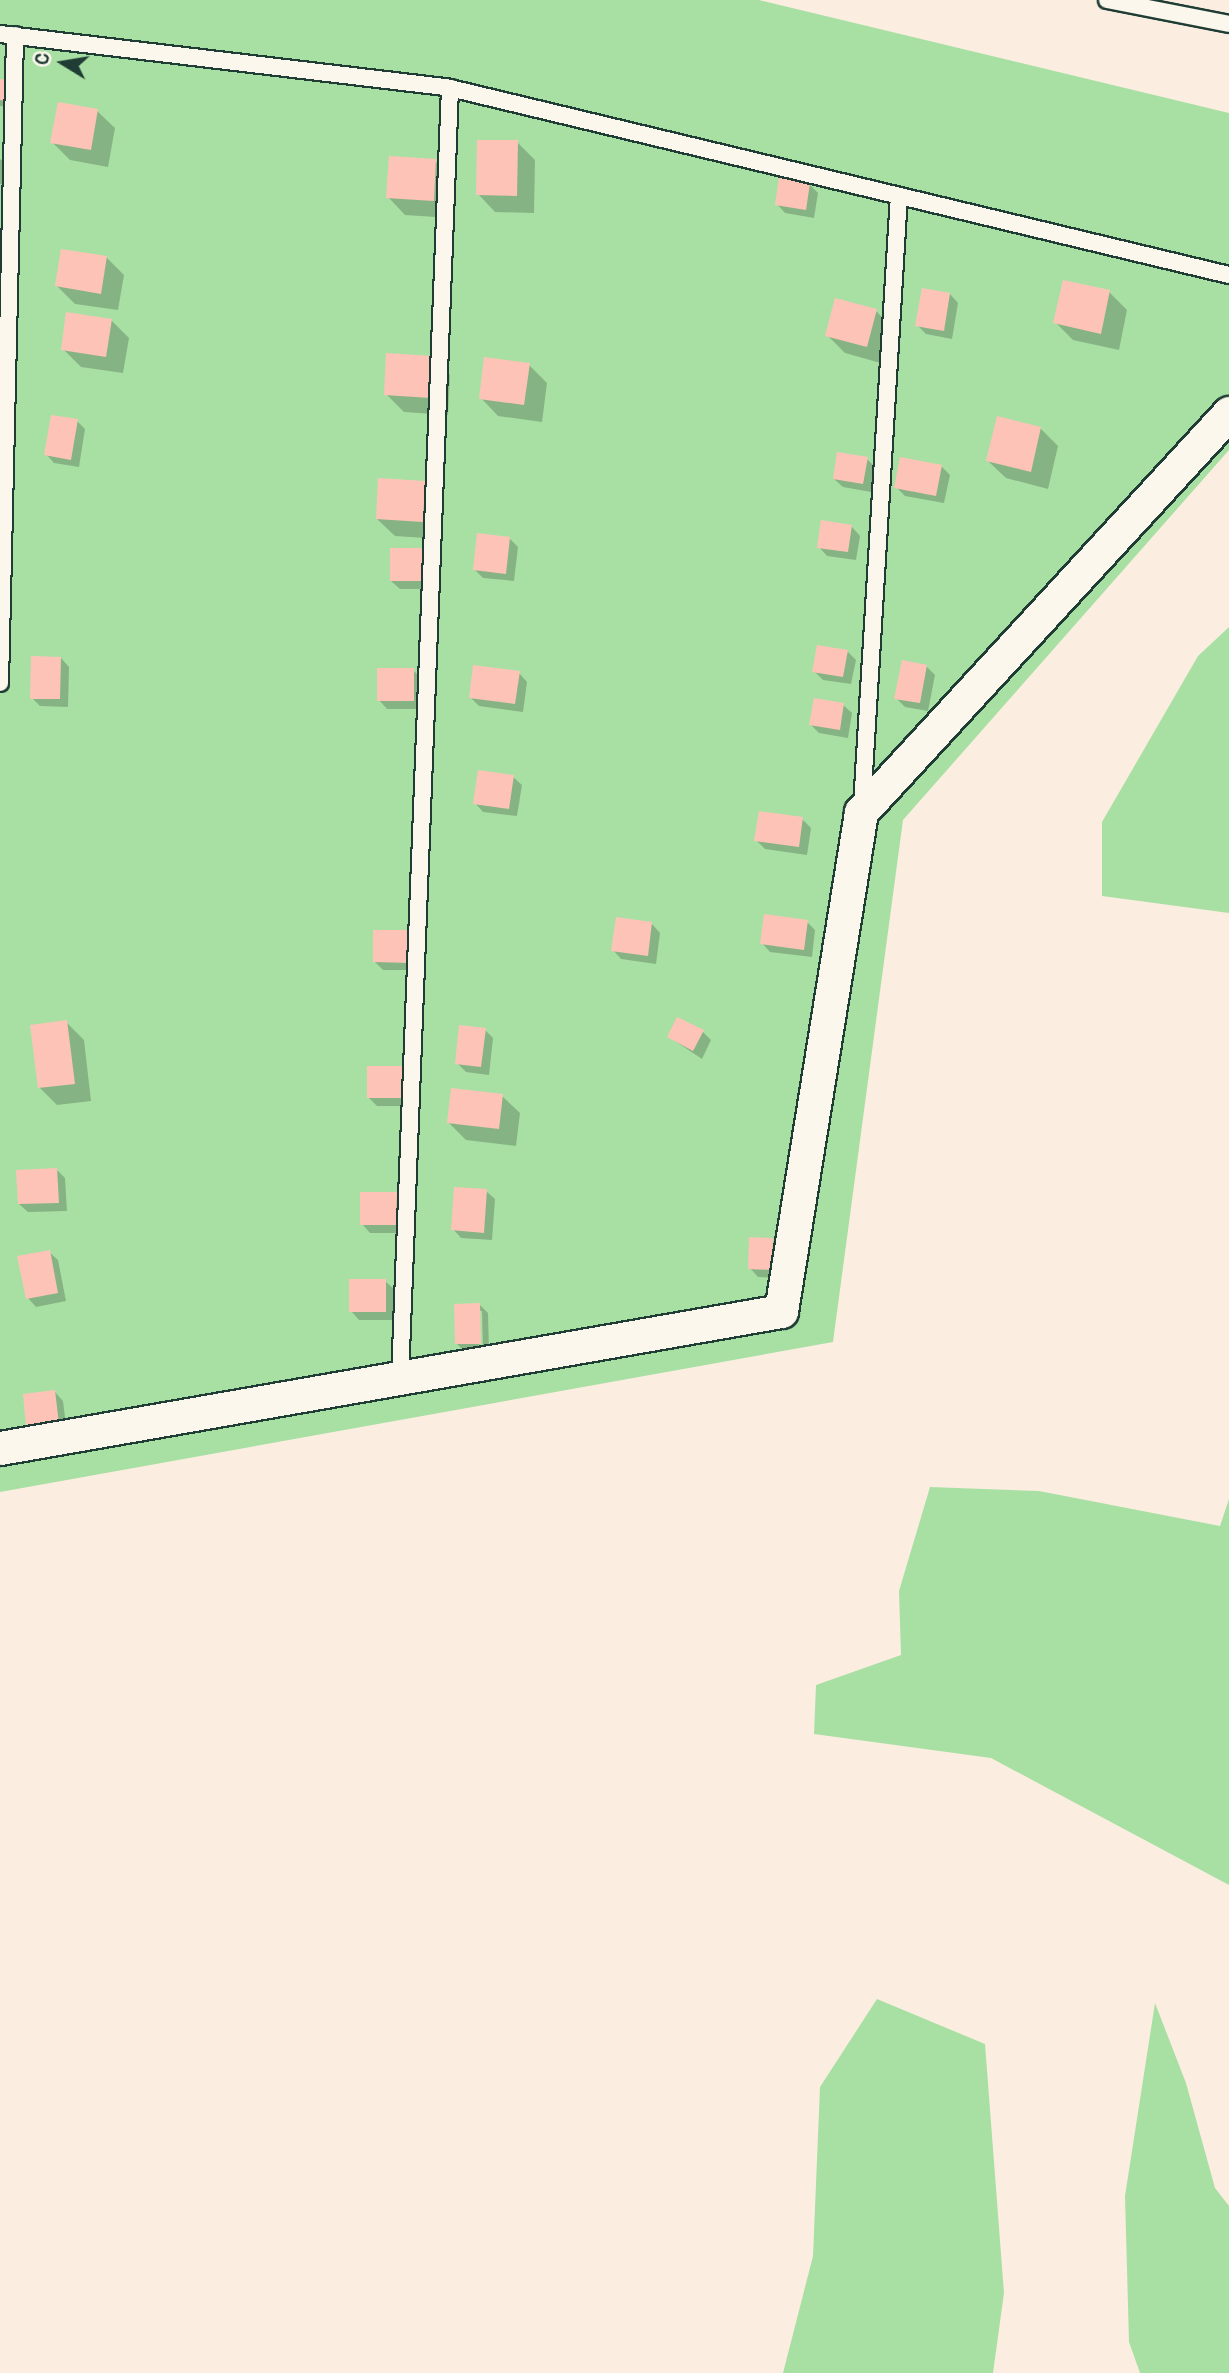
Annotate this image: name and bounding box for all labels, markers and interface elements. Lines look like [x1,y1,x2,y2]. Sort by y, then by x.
north arrow [28,28,98,98]
text: С [29,51,55,67]

